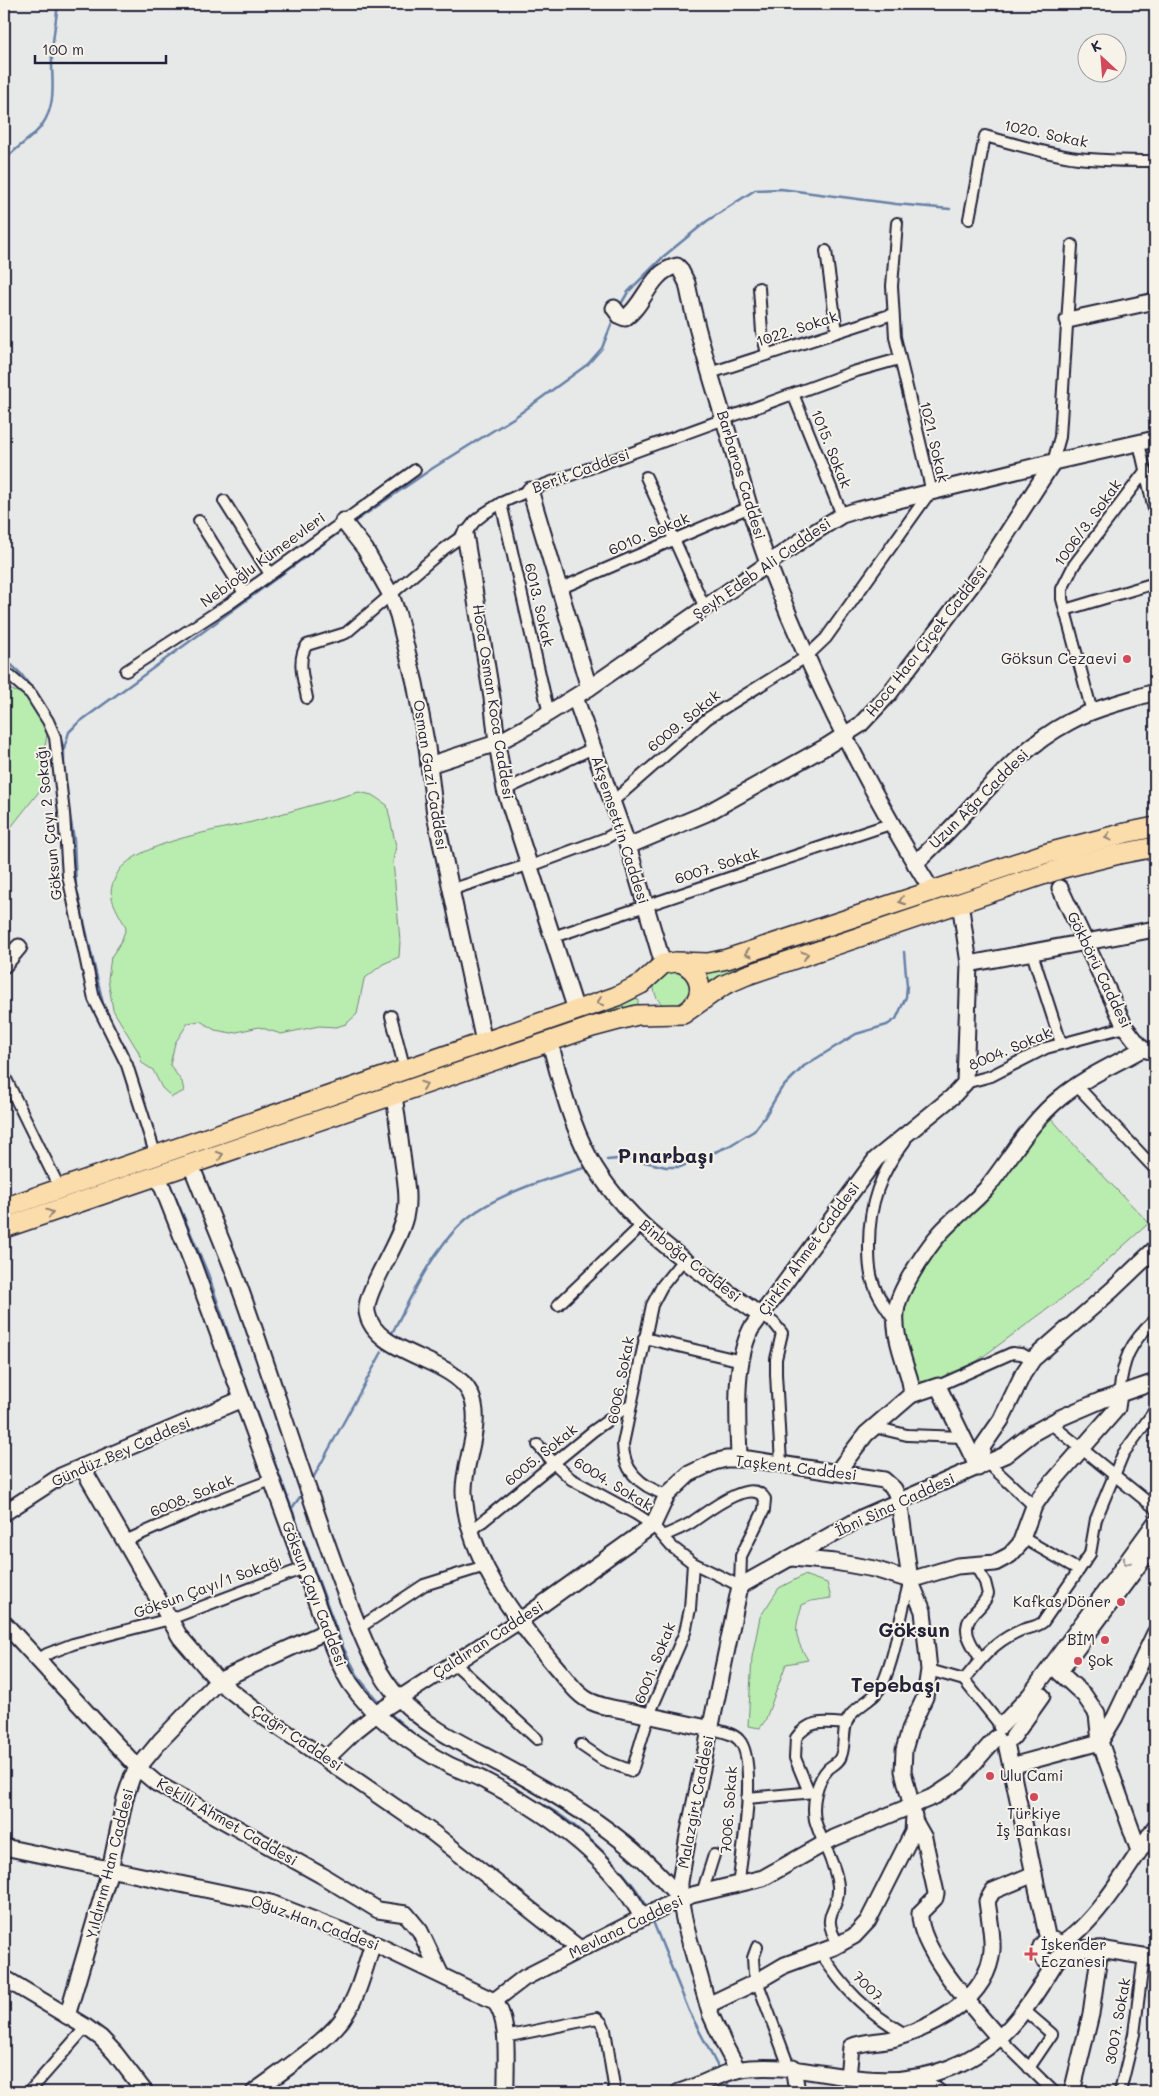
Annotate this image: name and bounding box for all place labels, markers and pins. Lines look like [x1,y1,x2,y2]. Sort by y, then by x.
place label: Göksun Cezaevi [1001,648,1117,668]
marker: Göksun Cezaevi [1121,653,1133,665]
place label: Kafkas Döner [1013,1591,1111,1611]
marker: Kafkas Döner [1115,1596,1127,1608]
place label: BİM [1067,1629,1095,1649]
marker: BİM [1099,1634,1111,1646]
place label: Şok [1088,1650,1113,1670]
marker: Şok [1072,1655,1084,1667]
place label: Ulu Cami [1000,1765,1063,1785]
marker: Ulu Cami [984,1770,996,1782]
marker: Türkiye İş Bankası [1028,1791,1040,1803]
place label: Türkiye İş Bankası [997,1803,1071,1840]
place label: İskender Eczanesi [1041,1934,1107,1971]
marker: İskender Eczanesi [1025,1948,1037,1960]

